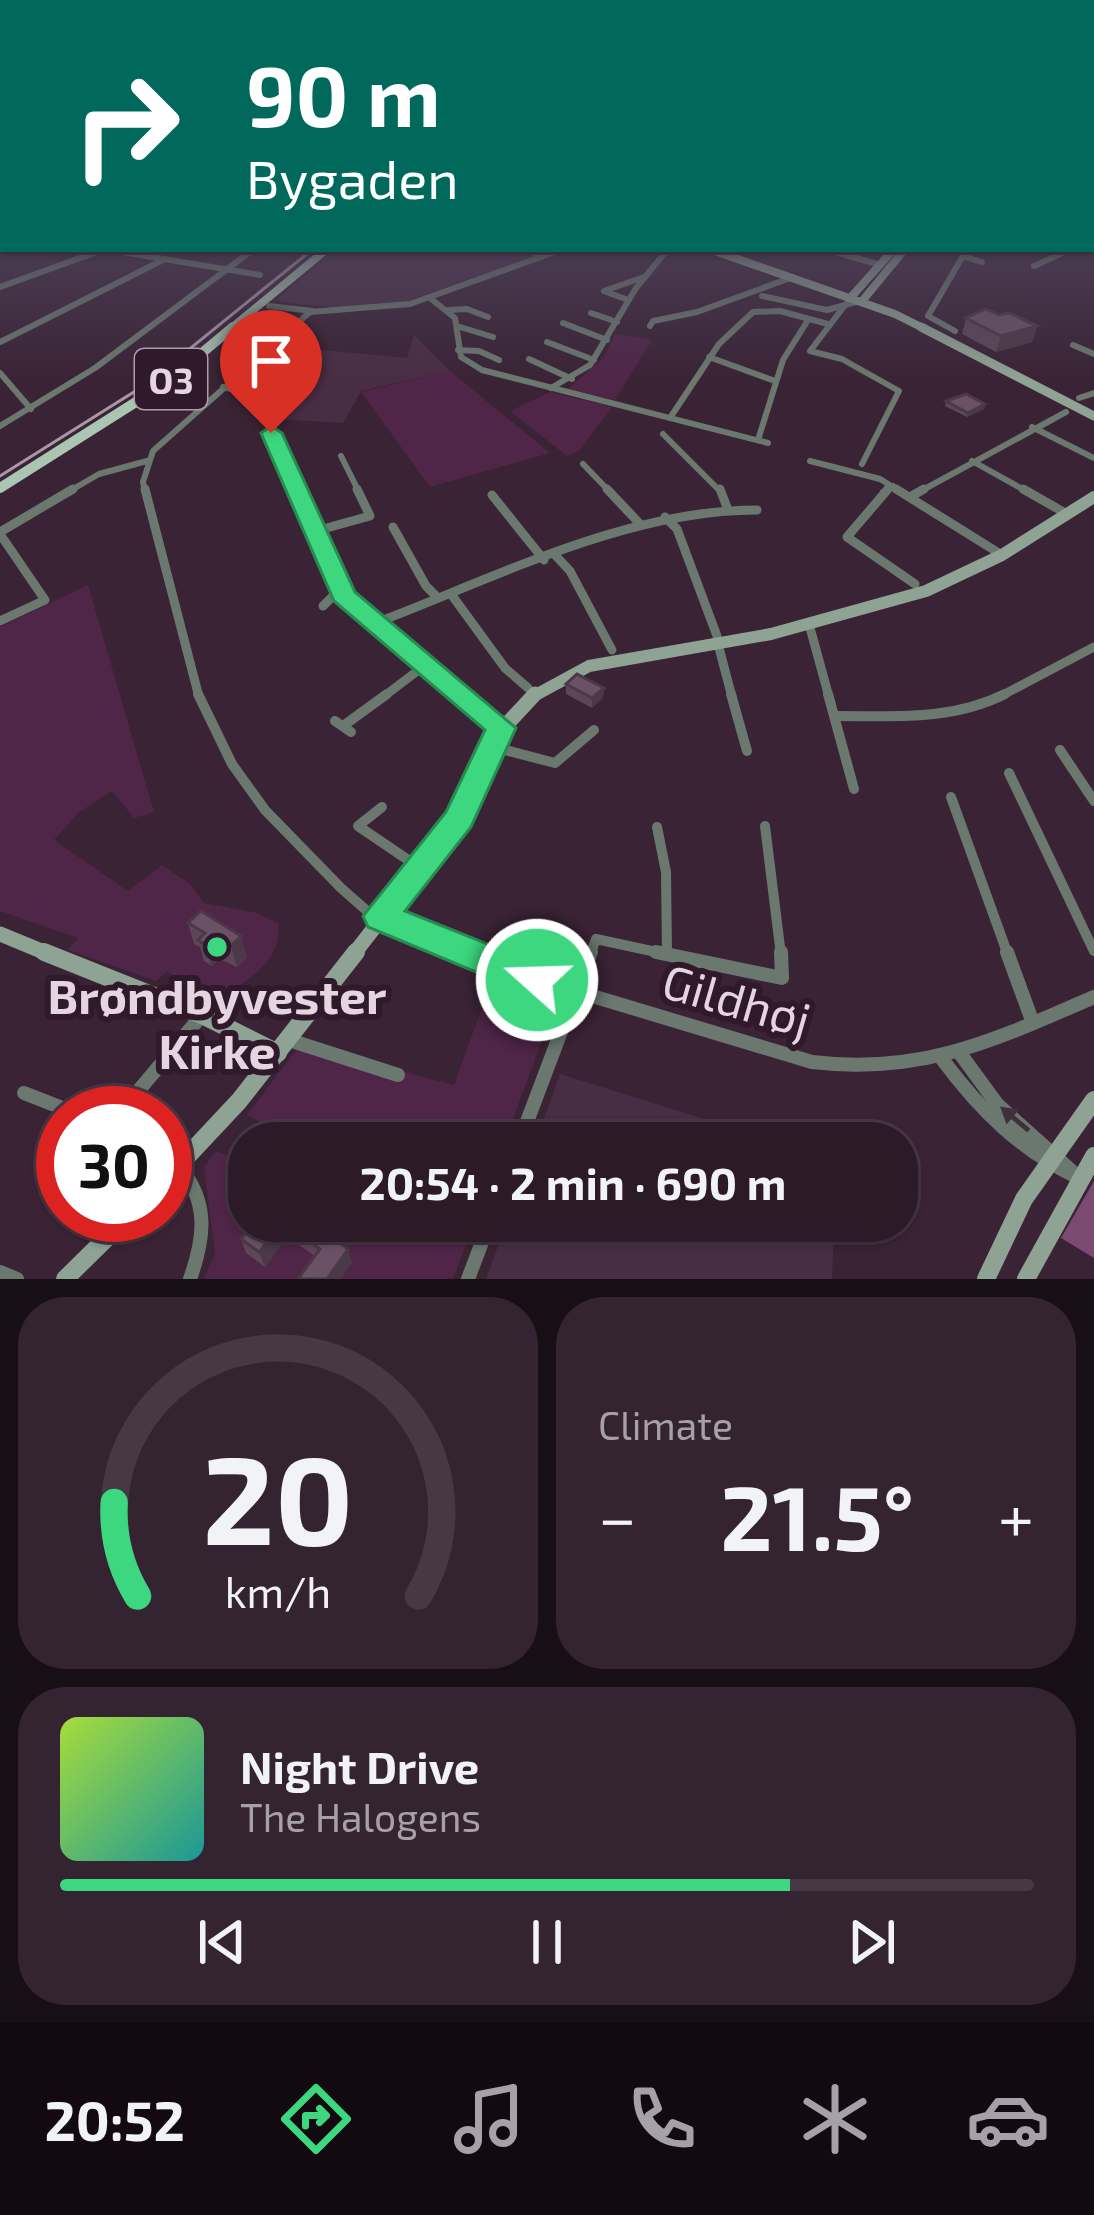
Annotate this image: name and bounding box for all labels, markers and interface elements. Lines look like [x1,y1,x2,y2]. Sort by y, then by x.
text: 90 m [246,43,441,144]
icon: right [48,48,204,204]
text: Bygaden [246,145,459,210]
pin [220,310,322,433]
icon: arrive [238,328,304,394]
road number: O3 [135,349,207,409]
position arrow [474,917,600,1043]
marker: Brøndbyvester Kirke [204,934,230,960]
street label: Gildhøj [656,950,818,1049]
place label: Brøndbyvester Kirke [48,966,387,1079]
speed limit sign: 30 [36,1086,192,1242]
one-way arrow [1000,1107,1031,1132]
text: 20:54 · 2 min · 690 m [360,1155,786,1209]
text: Climate [598,1401,733,1448]
text: 20 [202,1420,354,1570]
text: 21.5° [720,1461,914,1569]
text: − [598,1476,637,1555]
text: + [998,1476,1034,1555]
text: km/h [225,1565,331,1617]
text: Night Drive [240,1739,479,1793]
text: The Halogens [240,1793,481,1840]
icon: previous [189,1909,255,1975]
icon: pause [514,1909,580,1975]
icon: next [839,1909,905,1975]
icon: directions [274,2077,358,2161]
icon: music [447,2077,531,2161]
icon: phone [620,2077,704,2161]
icon: climate [793,2077,877,2161]
icon: car [966,2077,1050,2161]
text: 20:52 [44,2087,185,2152]

